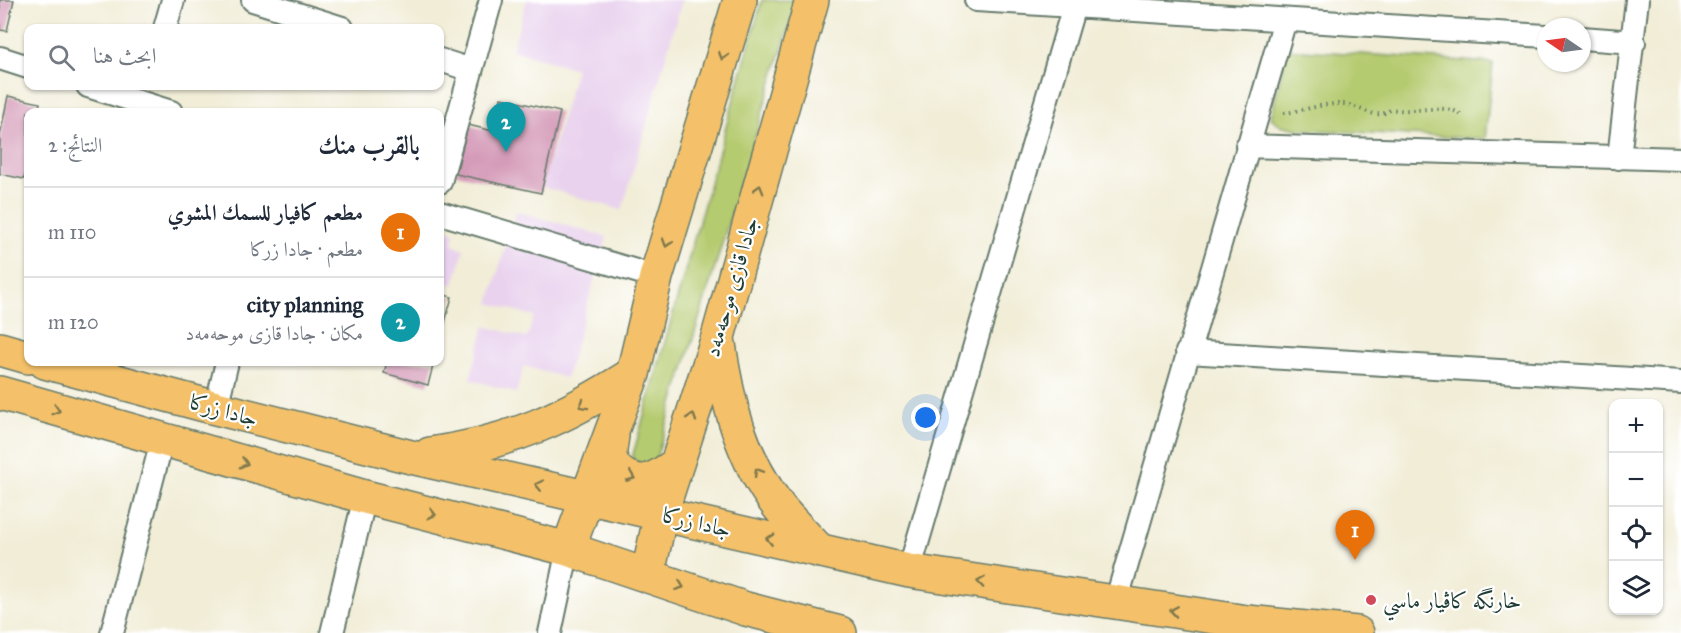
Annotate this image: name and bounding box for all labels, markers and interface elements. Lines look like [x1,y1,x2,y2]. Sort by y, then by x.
north arrow [1537,18,1591,72]
search box [24,24,444,90]
icon: search [45,41,78,74]
text: ابحث هنا [93,42,156,69]
one-way arrow [718,50,730,61]
pin: 2 [486,102,526,152]
text: بالقرب منك [318,129,420,161]
text: النتائج: 2 [48,133,102,157]
one-way arrow [752,184,764,195]
text: مطعم كافيار للسمك المشوي [167,199,363,226]
street label: جادا قازی موحەمەد [698,214,764,360]
text: 110 m [48,220,96,244]
text: 1 [397,220,404,244]
text: مطعم · جادا زرکا [251,237,363,261]
one-way arrow [661,237,674,247]
text: city planning [247,291,363,318]
text: 120 m [48,310,99,334]
text: 2 [396,310,405,334]
text: مكان · جادا قازی موحەمەد [185,321,363,345]
street label: جادا زرکا [187,388,261,432]
one-way arrow [579,398,589,409]
map controls [1609,399,1663,615]
button: + [1609,399,1663,453]
one-way arrow [50,403,61,415]
your location [911,403,940,432]
one-way arrow [685,412,697,423]
button: − [1609,453,1663,507]
one-way arrow [238,456,249,468]
one-way arrow [754,468,765,478]
one-way arrow [624,470,635,482]
one-way arrow [534,479,544,492]
street label: جادا زرکا [660,501,734,543]
one-way arrow [426,507,437,519]
button: locate [1609,507,1663,561]
pin: 1 [1336,510,1374,560]
one-way arrow [765,533,775,546]
button: layers [1609,561,1663,615]
one-way arrow [977,577,986,589]
one-way arrow [674,578,684,591]
place label: خارنگه كاڤيار ماسي [1383,587,1521,621]
marker: خارنگه كاڤيار ماسي [1364,593,1378,607]
one-way arrow [1169,605,1179,618]

